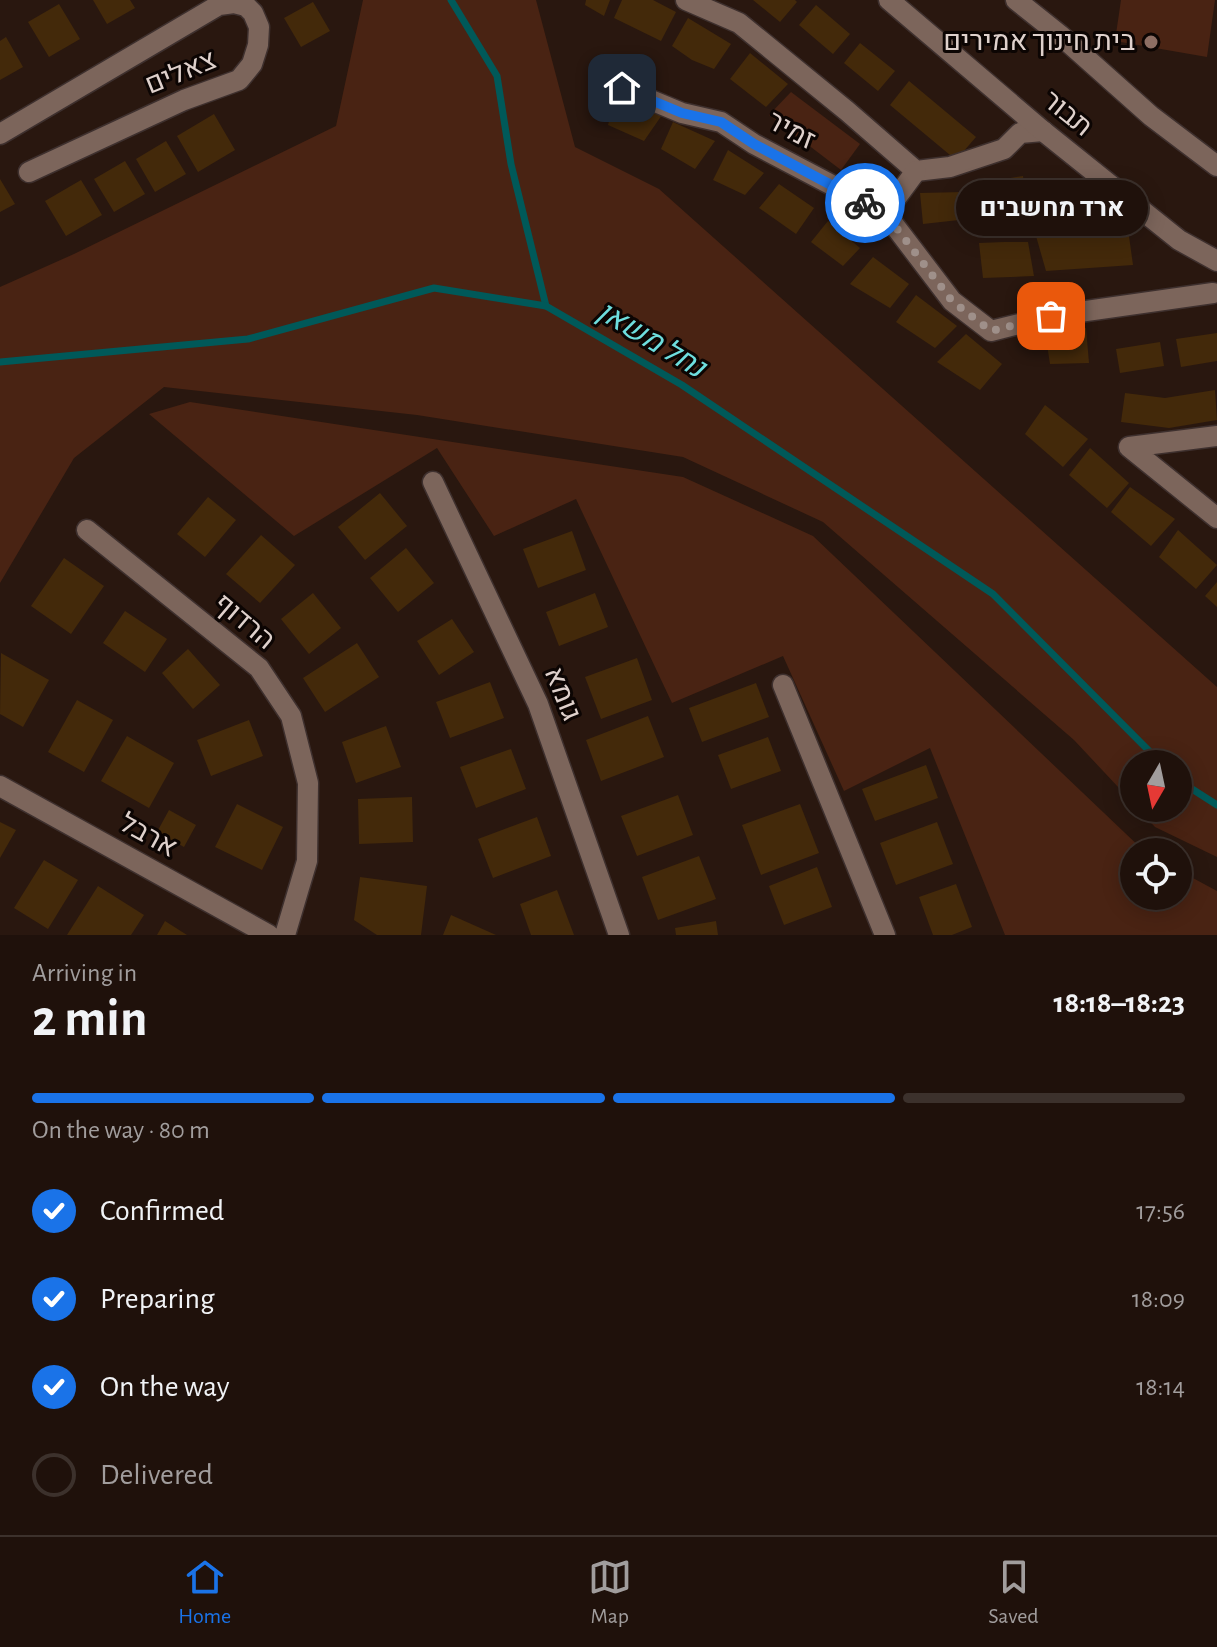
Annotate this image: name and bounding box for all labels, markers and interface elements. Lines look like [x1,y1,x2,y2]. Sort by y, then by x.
place label: בית חינוך אמירים [943,28,1135,56]
marker: בית חינוך אמירים [1142,33,1160,51]
street label: צאלים [142,46,220,100]
pin [588,54,656,122]
icon: home [600,66,644,110]
street label: תבור [1037,86,1097,142]
street label: זמיר [762,107,820,155]
courier [825,163,905,243]
callout: ארד מחשבים [955,180,1147,236]
icon: bike [843,181,887,225]
text: ארד מחשבים [980,195,1124,221]
pin [1017,282,1085,350]
icon: bag [1029,294,1073,338]
water label: נחל משאן [591,296,712,386]
street label: הרדוף [208,589,280,655]
street label: גומא [539,663,585,725]
north arrow [1120,750,1192,822]
map controls [1120,750,1192,910]
street label: ארבל [115,809,181,863]
button: locate [1120,838,1192,910]
text: Arriving in [32,960,137,986]
text: 18:18–18:23 [1054,988,1185,1018]
text: 2 min [32,993,147,1045]
text: On the way · 80 m [32,1117,210,1143]
icon: check [32,1189,76,1233]
text: Confirmed [100,1196,224,1226]
text: 17:56 [1136,1198,1185,1224]
icon: check [32,1277,76,1321]
text: Preparing [100,1284,215,1314]
text: 18:09 [1132,1286,1185,1312]
icon: check [32,1365,76,1409]
text: On the way [100,1372,229,1402]
text: 18:14 [1136,1374,1185,1400]
text: Delivered [100,1460,213,1490]
tab: Home [178,1555,231,1629]
tab: Map [588,1555,632,1629]
tab: Saved [988,1555,1039,1629]

